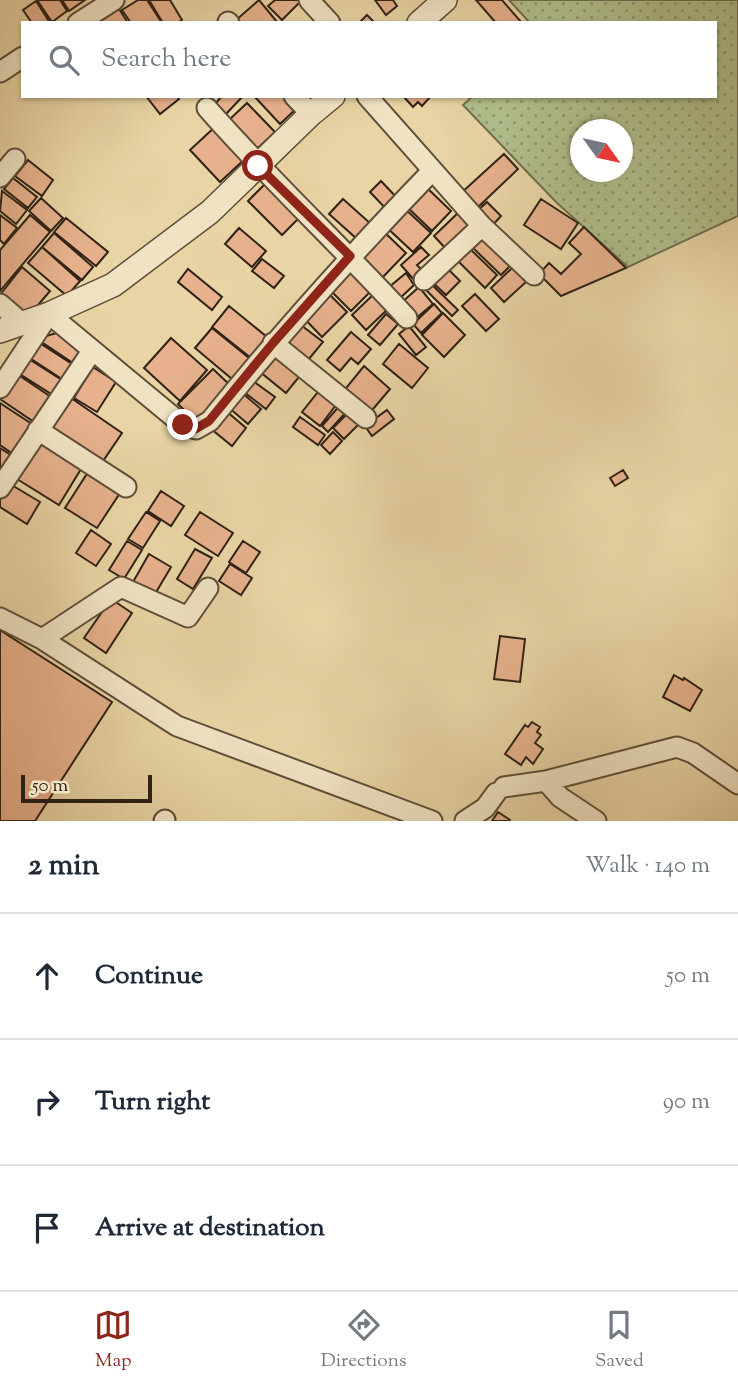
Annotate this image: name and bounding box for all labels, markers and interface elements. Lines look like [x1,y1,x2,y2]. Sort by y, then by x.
search box [21,21,717,98]
icon: search [45,41,83,79]
text: Search here [101,41,231,78]
north arrow [570,119,633,182]
route start [242,150,273,181]
route end [167,409,198,440]
scale bar [21,772,152,804]
text: 50 m [32,773,68,800]
text: 2 min [28,845,100,888]
text: Walk · 140 m [585,850,710,883]
icon: ahead [28,957,66,995]
text: Continue [95,958,203,995]
text: 50 m [666,960,710,993]
icon: right [28,1083,66,1121]
text: Turn right [95,1084,210,1121]
text: 90 m [663,1086,710,1119]
icon: arrive [28,1209,66,1247]
text: Arrive at destination [95,1210,325,1247]
tab: Map [94,1306,132,1375]
tab: Directions [321,1306,406,1375]
tab: Saved [595,1306,644,1375]

